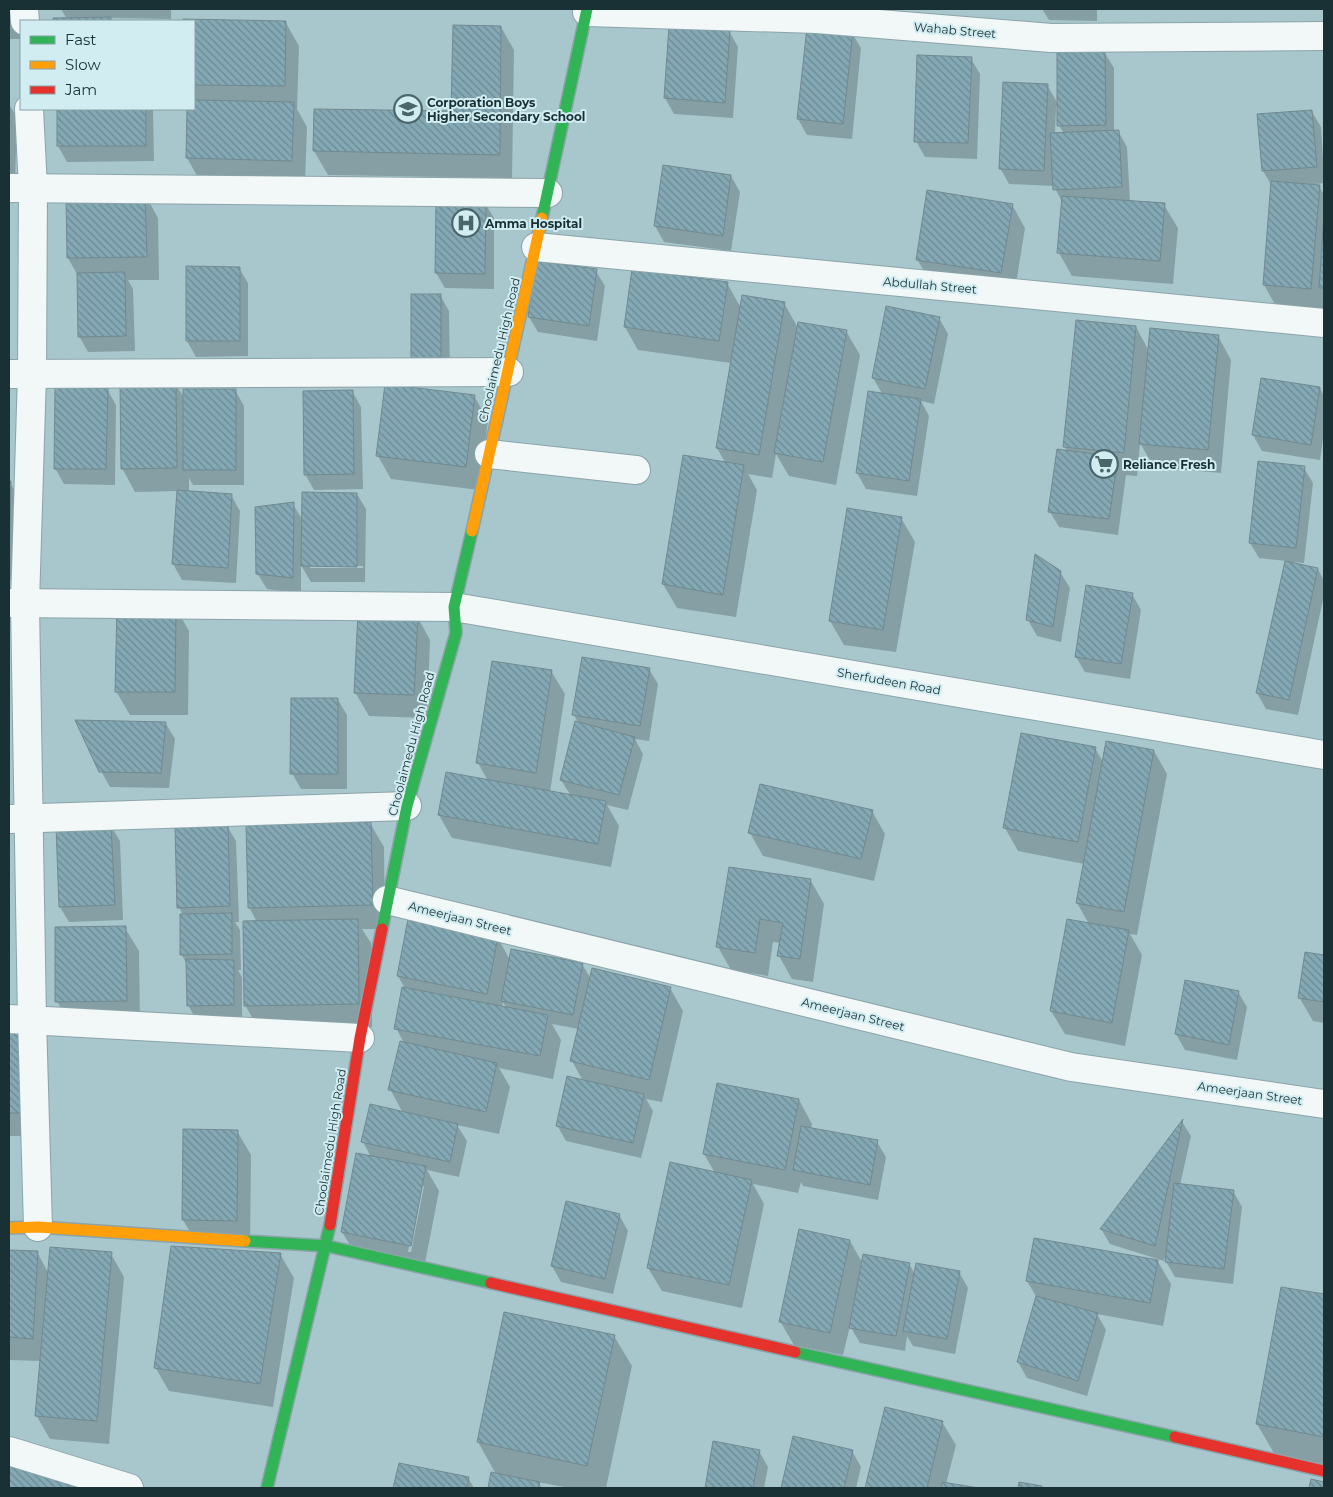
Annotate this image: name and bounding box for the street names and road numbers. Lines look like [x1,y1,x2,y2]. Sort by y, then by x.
street label: Wahab Street [913,19,997,41]
street label: Abdullah Street [883,273,978,297]
street label: Choolaimedu High Road [475,276,523,424]
street label: Sherfudeen Road [836,665,942,697]
street label: Choolaimedu High Road [385,670,437,818]
street label: Ameerjaan Street [407,898,513,938]
street label: Ameerjaan Street [800,994,906,1034]
street label: Choolaimedu High Road [311,1068,349,1216]
street label: Ameerjaan Street [1197,1078,1303,1108]

